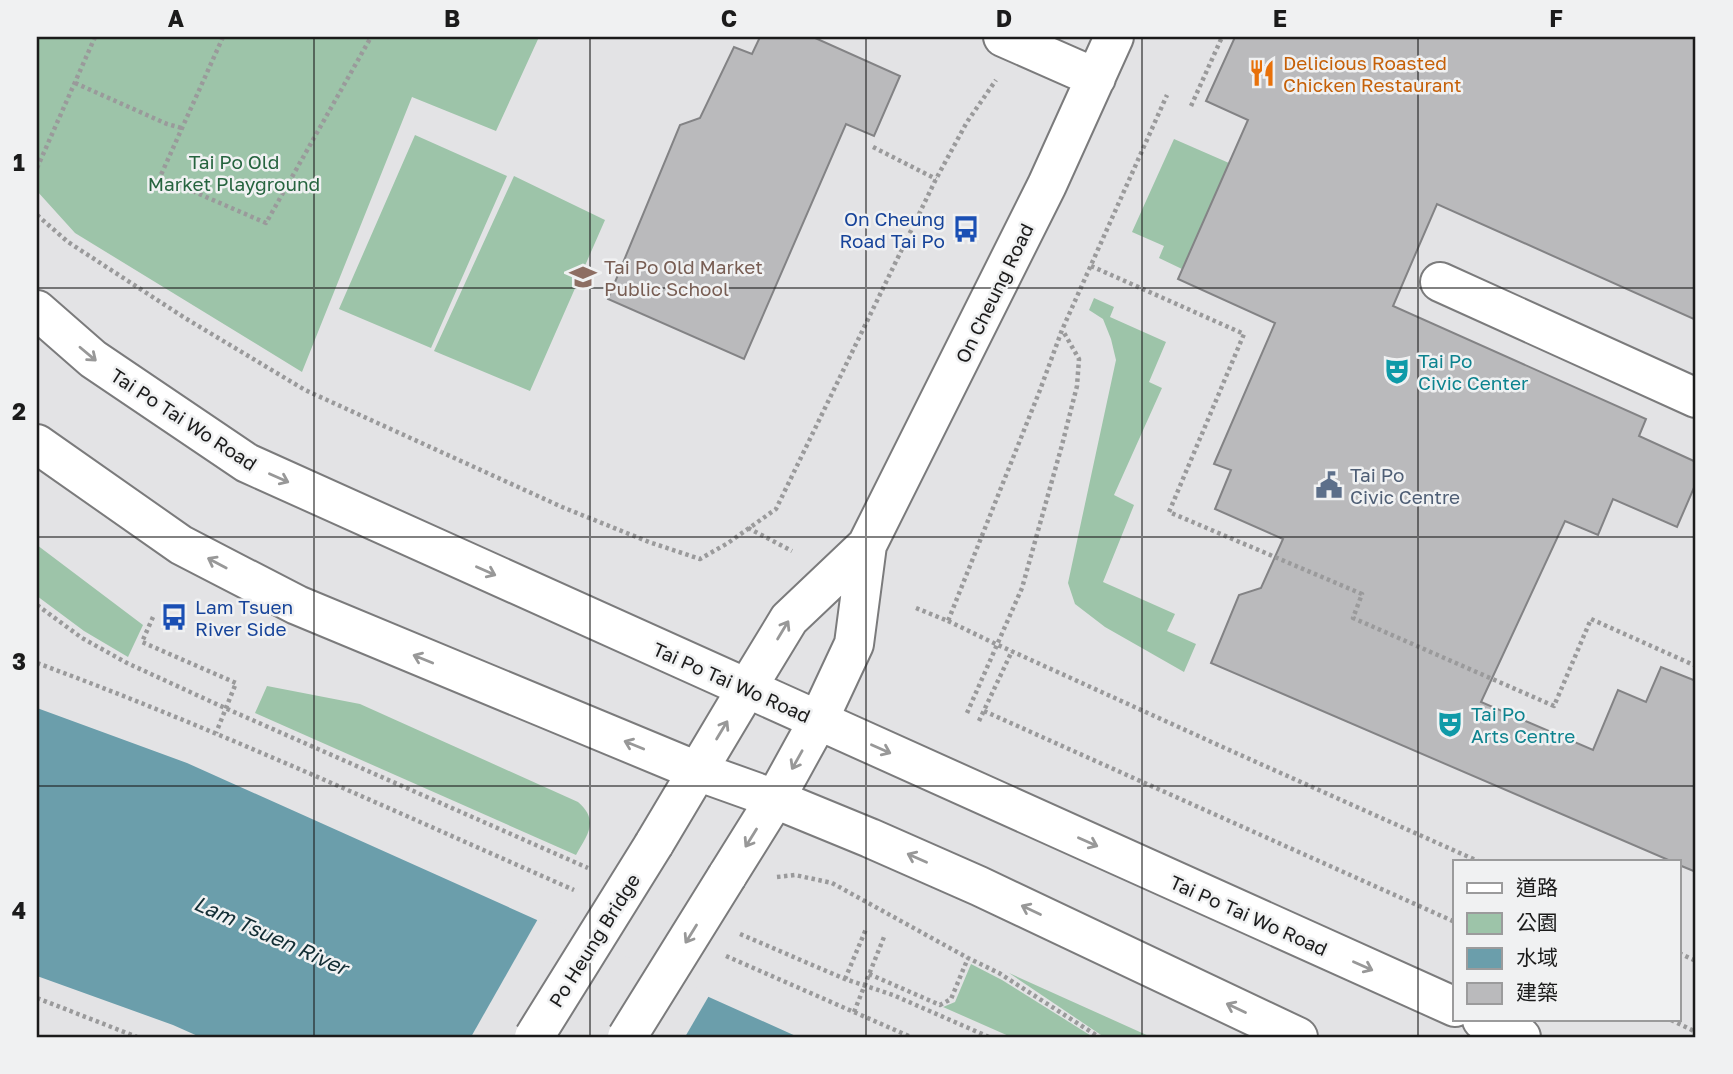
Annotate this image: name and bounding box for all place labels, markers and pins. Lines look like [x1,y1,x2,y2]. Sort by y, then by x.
place label: Delicious Roasted Chicken Restaurant [1283,51,1462,96]
restaurant icon: Delicious Roasted Chicken Restaurant [1247,58,1277,88]
place label: On Cheung Road Tai Po [839,207,945,252]
bus stop icon: On Cheung Road Tai Po [951,214,981,244]
place label: Tai Po Old Market Public School [604,255,763,300]
school or university icon: Tai Po Old Market Public School [568,262,598,292]
place label: Tai Po Civic Center [1418,349,1529,394]
theatre icon: Tai Po Civic Center [1382,356,1412,386]
place label: Tai Po Civic Centre [1350,463,1460,508]
public building icon: Tai Po Civic Centre [1314,470,1344,500]
place label: Lam Tsuen River Side [195,595,293,640]
bus stop icon: Lam Tsuen River Side [159,602,189,632]
place label: Tai Po Arts Centre [1471,702,1575,747]
theatre icon: Tai Po Arts Centre [1435,709,1465,739]

